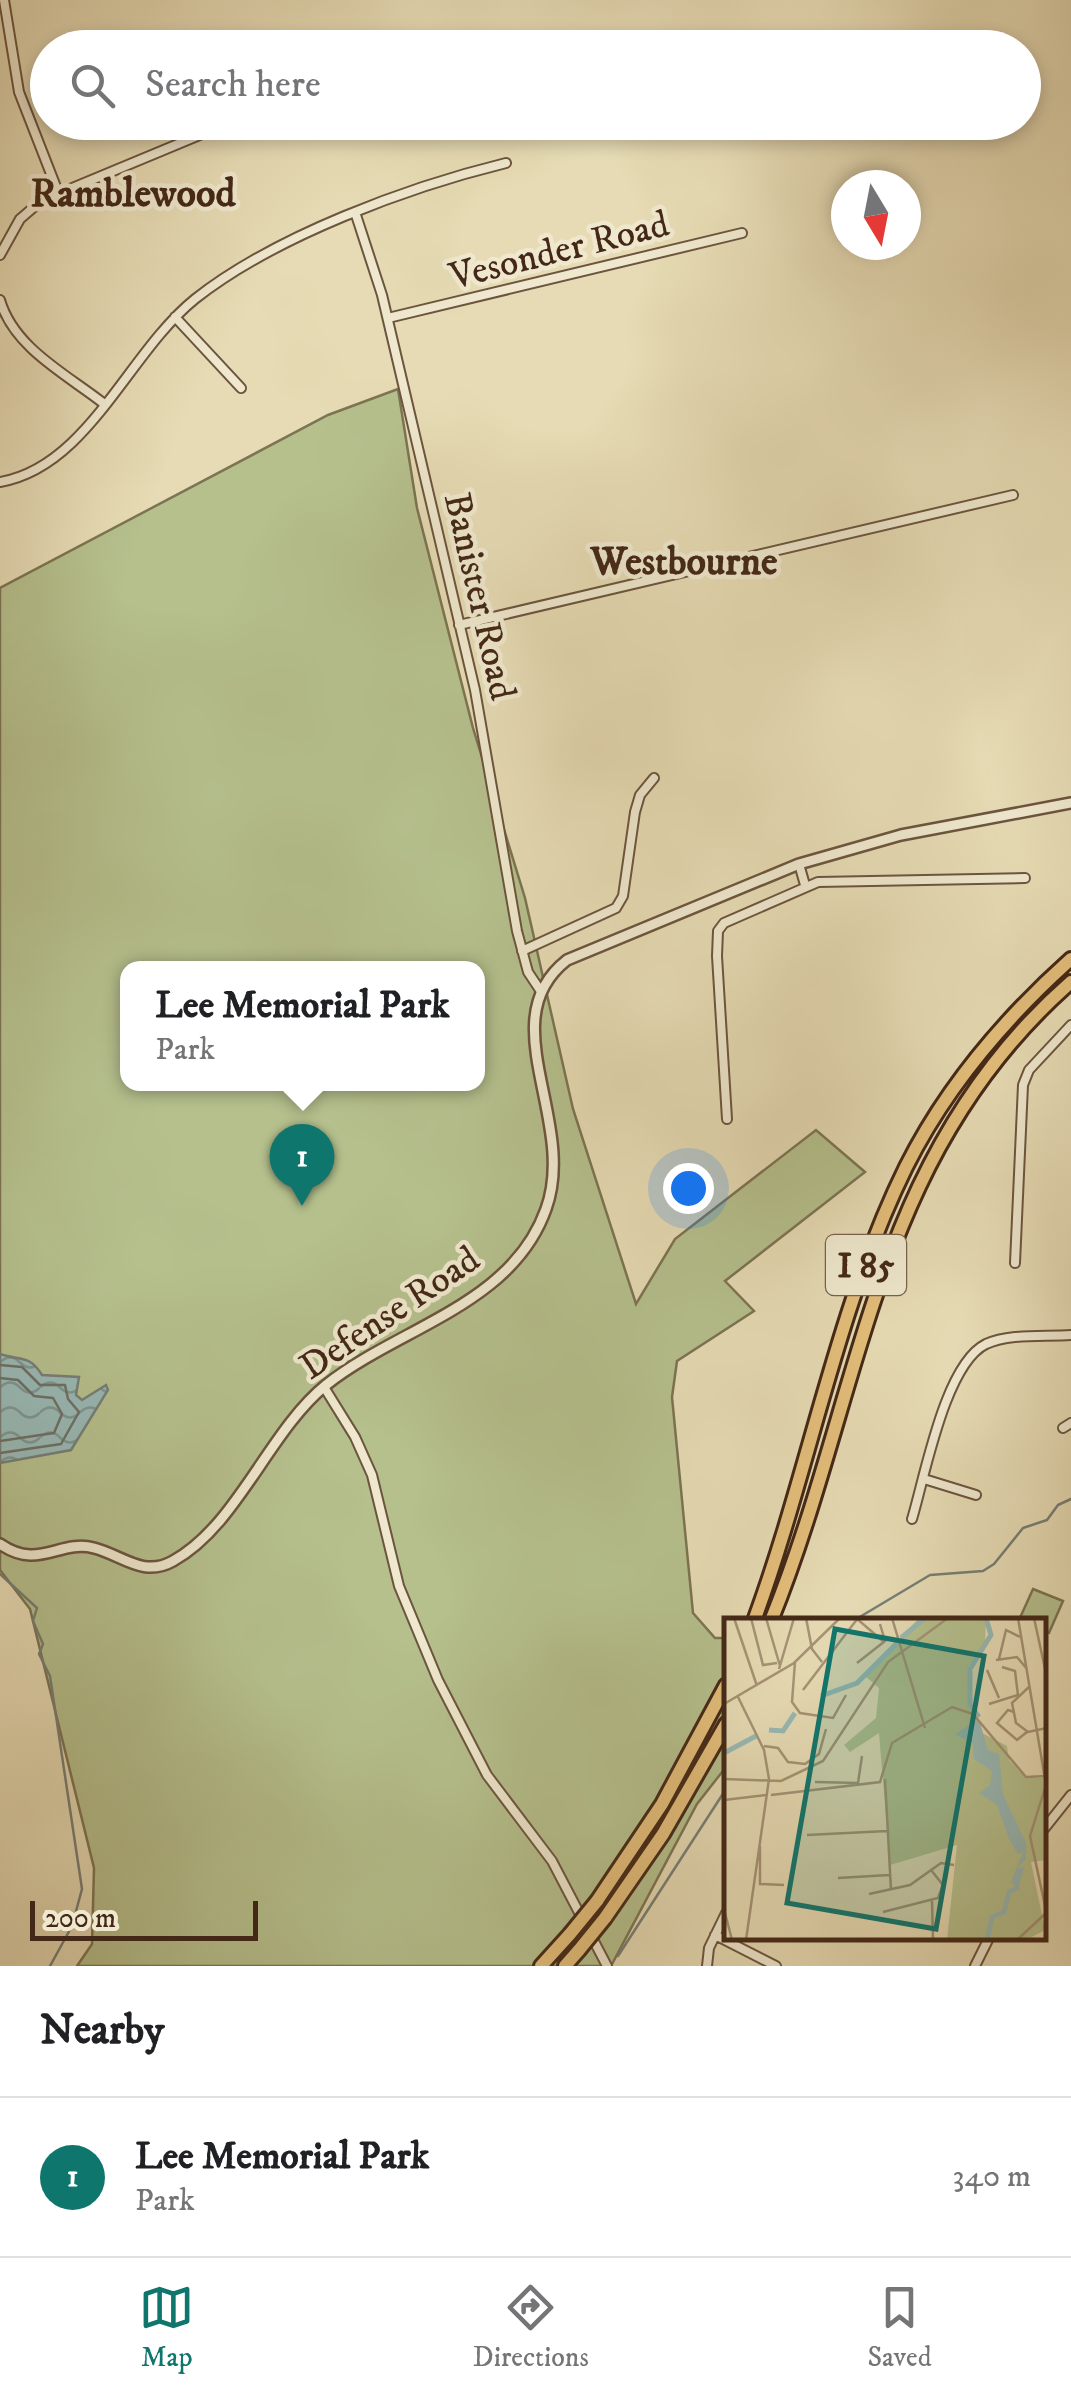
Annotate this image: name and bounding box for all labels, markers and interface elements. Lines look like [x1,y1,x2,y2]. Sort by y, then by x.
search box [30,30,1041,140]
icon: search [65,58,120,113]
text: Search here [145,61,321,109]
district label: Ramblewood [31,170,236,220]
north arrow [831,170,921,260]
street label: Vesonder Road [444,201,674,302]
street label: Banister Road [432,488,526,705]
district label: Westbourne [589,538,778,588]
popup [120,961,485,1091]
text: Lee Memorial Park [155,982,450,1030]
text: Park [155,1030,215,1070]
pin: 1 [270,1124,334,1206]
your location [663,1163,714,1214]
road number: I 85 [826,1235,906,1295]
street label: Defense Road [291,1236,489,1391]
inset map [724,1618,1046,1941]
scale bar [30,1896,258,1940]
text: 200 m [45,1901,116,1936]
text: Nearby [40,2005,164,2057]
text: Lee Memorial Park [135,2133,429,2181]
text: 1 [67,2157,78,2197]
text: 340 m [953,2157,1031,2197]
text: Park [135,2181,195,2221]
tab: Map [139,2280,194,2375]
tab: Directions [473,2280,589,2375]
tab: Saved [867,2280,932,2375]

